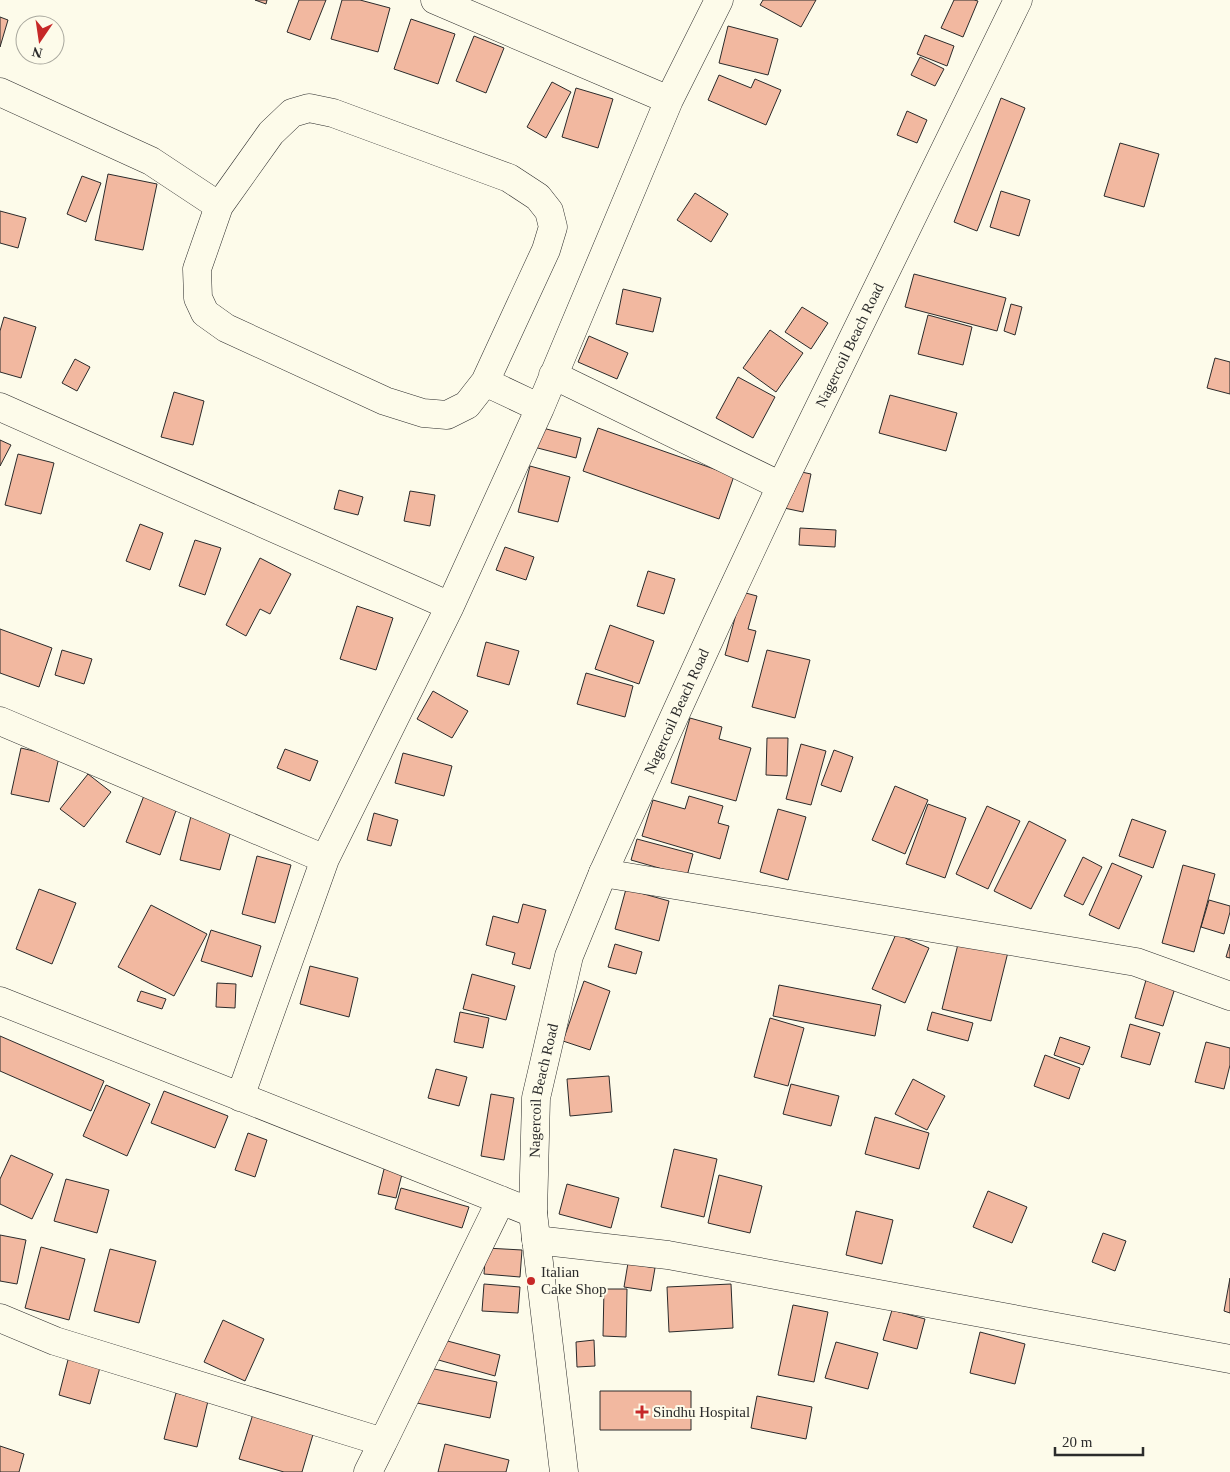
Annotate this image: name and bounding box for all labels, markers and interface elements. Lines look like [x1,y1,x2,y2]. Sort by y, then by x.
north arrow [15,15,65,65]
text: N [31,44,44,61]
street label: Nagercoil Beach Road [813,280,887,410]
street label: Nagercoil Beach Road [641,646,712,777]
street label: Nagercoil Beach Road [526,1022,561,1158]
place label: Italian Cake Shop [541,1264,606,1297]
marker: Italian Cake Shop [525,1275,537,1287]
place label: Sindhu Hospital [653,1404,750,1420]
marker: Sindhu Hospital [635,1405,649,1419]
scale bar [1055,1424,1142,1456]
text: 20 m [1062,1434,1093,1450]

